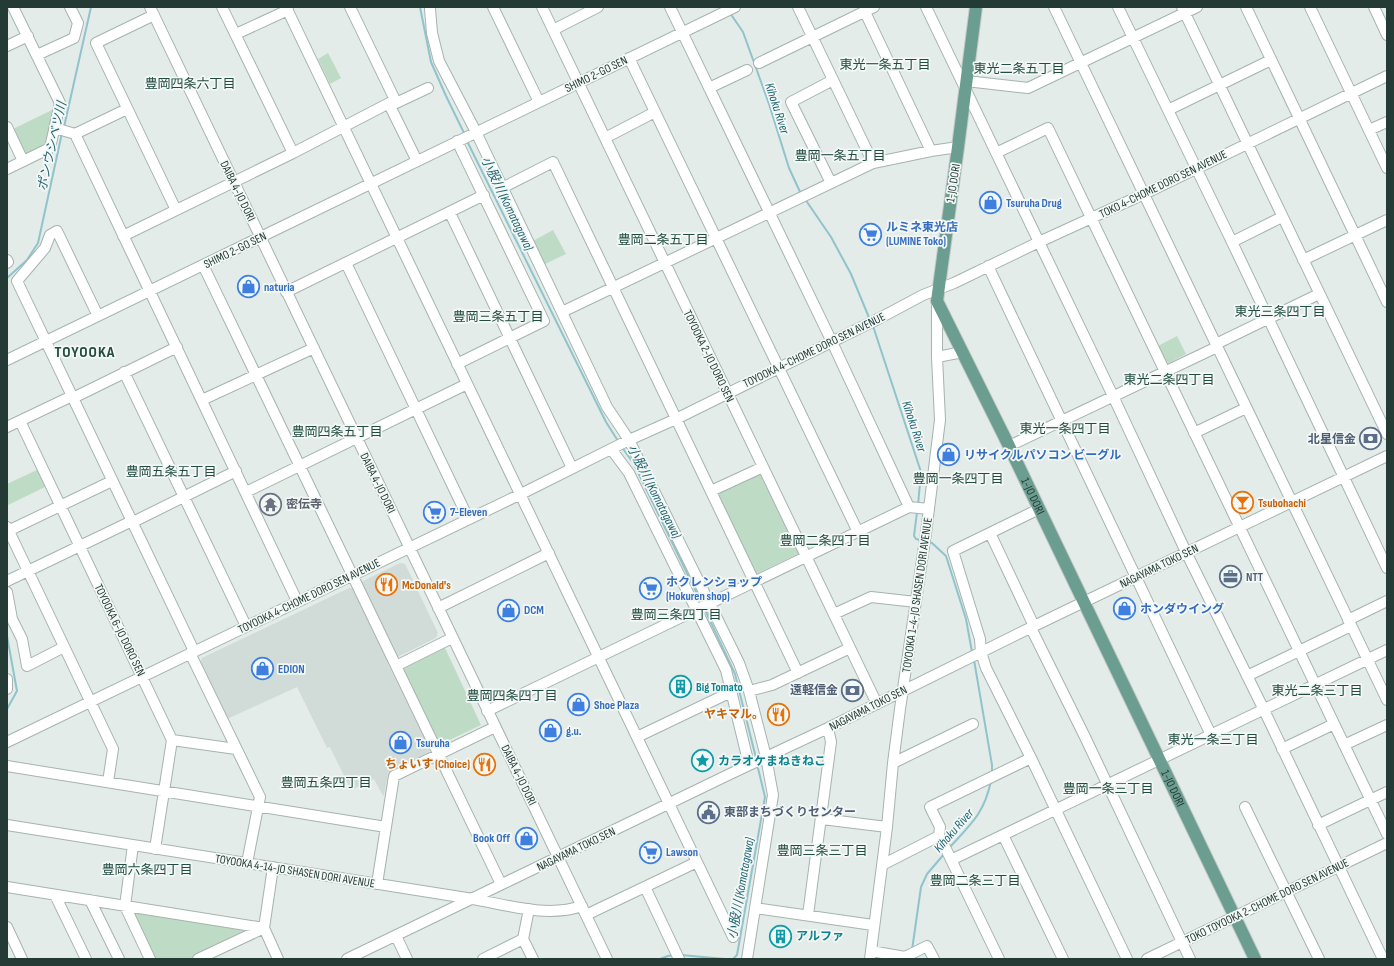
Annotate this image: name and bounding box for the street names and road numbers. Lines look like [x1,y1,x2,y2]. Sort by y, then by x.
street label: SHIMO 2-GO SEN [562,53,630,96]
street label: TOKO 4-CHOME DORO SEN AVENUE [1097,147,1230,222]
street label: DAIBA 4-JO DORI [216,159,259,224]
street label: 1-JO DORI [943,163,964,203]
street label: SHIMO 2-GO SEN [201,229,269,272]
street label: TOYOOKA 2-JO DORO SEN [680,308,737,405]
street label: TOYOOKA 4-CHOME DORO SEN AVENUE [741,309,888,391]
street label: DAIBA 4-JO DORI [356,451,399,516]
street label: 1-JO DORI [1017,475,1048,517]
street label: TOYOOKA 1-4-JO SHASEN DORI AVENUE [899,517,936,674]
street label: NAGAYAMA TOKO SEN [1118,541,1201,592]
street label: TOYOOKA 4-CHOME DORO SEN AVENUE [236,555,383,637]
street label: TOYOOKA 6-JO DORO SEN [91,582,148,679]
street label: NAGAYAMA TOKO SEN [827,682,910,735]
street label: DAIBA 4-JO DORI [497,743,540,808]
street label: 1-JO DORI [1157,768,1188,809]
street label: NAGAYAMA TOKO SEN [535,824,618,875]
street label: TOYOOKA 4-14-JO SHASEN DORI AVENUE [214,851,376,892]
street label: TOKO TOYOOKA 2-CHOME DORO SEN AVENUE [1183,855,1351,948]

